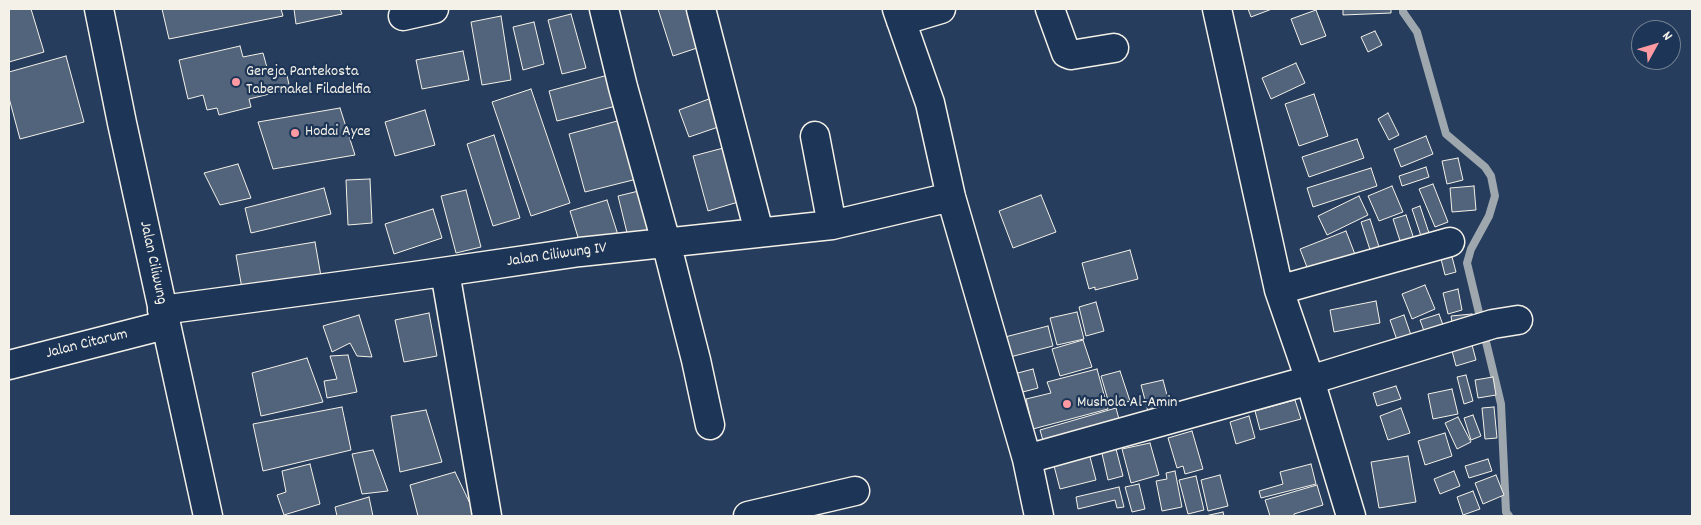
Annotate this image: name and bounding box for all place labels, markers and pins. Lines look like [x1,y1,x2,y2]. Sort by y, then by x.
place label: Gereja Pantekosta Tabernakel Filadelfia [246,63,370,101]
marker: Gereja Pantekosta Tabernakel Filadelfia [230,76,242,88]
place label: Hodai Ayce [305,123,371,143]
marker: Hodai Ayce [289,127,301,139]
place label: Mushola Al-Amin [1077,394,1177,414]
marker: Mushola Al-Amin [1061,398,1073,410]

